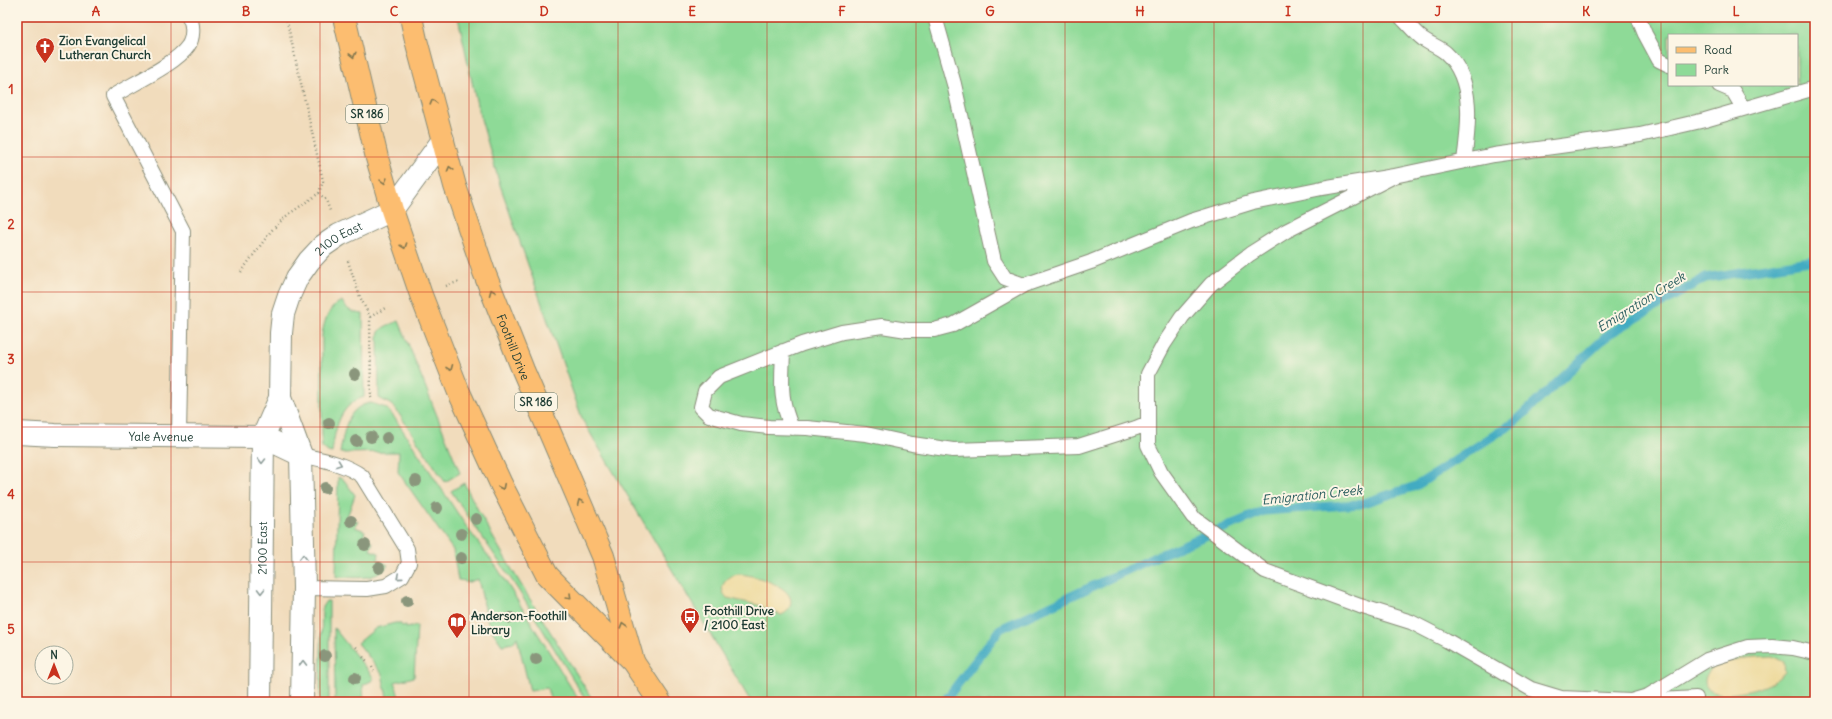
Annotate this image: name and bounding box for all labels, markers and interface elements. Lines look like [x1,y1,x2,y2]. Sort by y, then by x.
text: A [92,3,101,20]
text: B [242,3,251,20]
text: C [390,3,399,20]
text: D [539,3,549,20]
text: E [688,3,696,20]
text: F [838,3,846,20]
text: G [985,3,995,20]
text: H [1135,3,1145,20]
text: I [1285,3,1291,20]
text: J [1435,3,1442,20]
text: K [1582,3,1591,20]
text: L [1732,3,1740,20]
place label: Zion Evangelical Lutheran Church [59,33,151,62]
legend [1668,34,1798,86]
church icon: Zion Evangelical Lutheran Church [34,36,56,64]
text: Road [1704,42,1732,57]
one-way arrow [348,52,356,58]
text: Park [1704,62,1729,77]
text: 1 [8,81,14,98]
one-way arrow [429,99,437,106]
road number: SR 186 [346,105,388,123]
one-way arrow [446,166,455,173]
one-way arrow [379,177,388,184]
text: 2 [7,216,15,233]
street label: 2100 East [311,218,364,258]
one-way arrow [400,243,408,250]
water label: Emigration Creek [1594,267,1689,336]
one-way arrow [488,289,496,296]
street label: Foothill Drive [494,312,534,382]
text: 3 [7,351,15,368]
one-way arrow [445,365,453,372]
road number: SR 186 [515,393,557,411]
street label: Yale Avenue [128,428,193,444]
one-way arrow [258,458,266,464]
one-way arrow [335,459,342,468]
water label: Emigration Creek [1261,481,1364,509]
one-way arrow [497,483,505,490]
text: 4 [7,486,15,503]
one-way arrow [577,499,585,507]
street label: 2100 East [254,521,270,575]
one-way arrow [299,554,308,560]
one-way arrow [396,572,404,579]
one-way arrow [257,588,265,594]
one-way arrow [564,592,572,600]
place label: Foothill Drive / 2100 East [704,603,774,632]
bus stop icon: Foothill Drive / 2100 East [679,606,701,634]
place label: Anderson-Foothill Library [471,608,567,638]
library icon: Anderson-Foothill Library [446,611,468,639]
text: 5 [7,621,15,638]
one-way arrow [619,621,628,628]
north arrow [34,645,74,685]
text: N [50,648,58,662]
one-way arrow [299,660,307,666]

